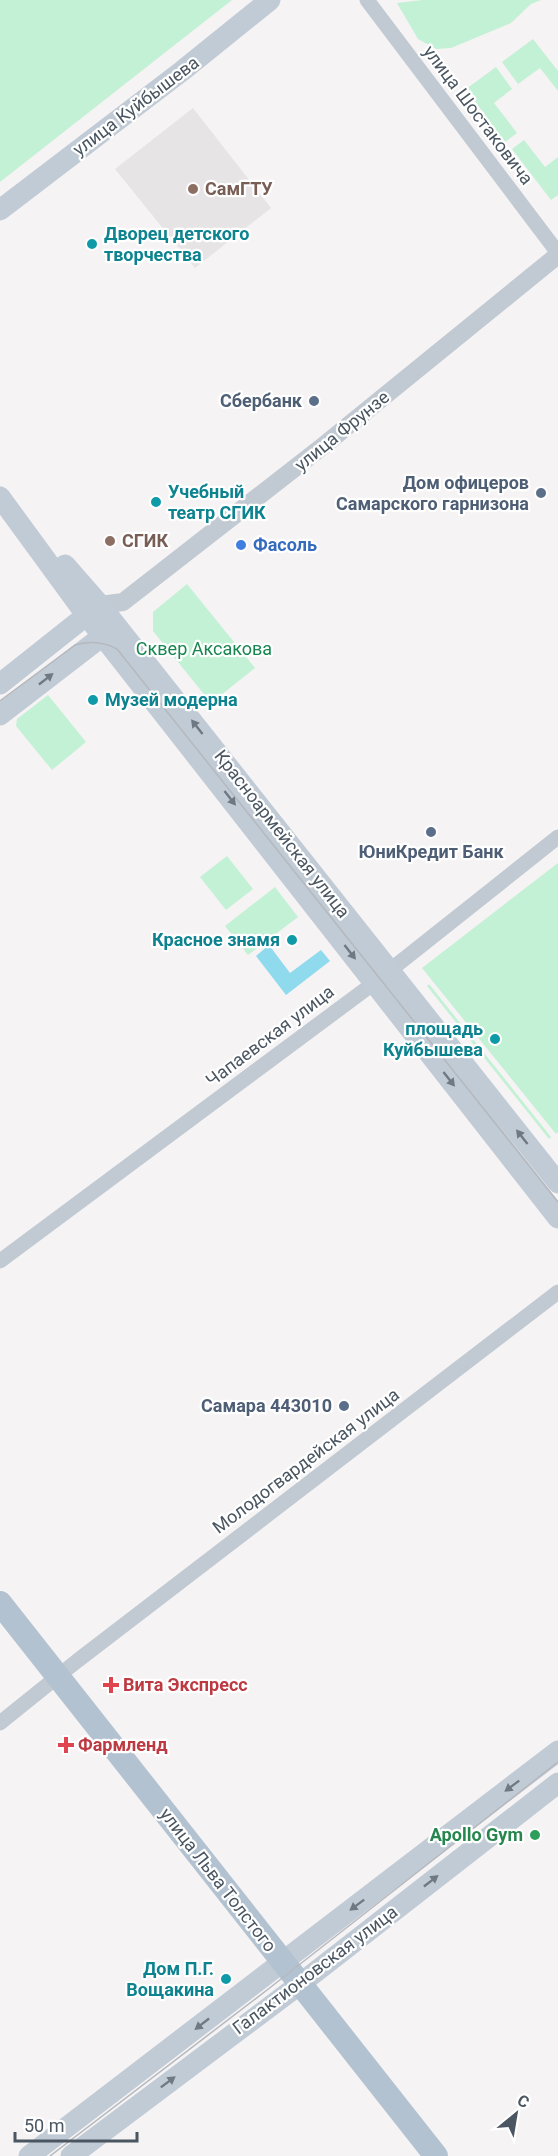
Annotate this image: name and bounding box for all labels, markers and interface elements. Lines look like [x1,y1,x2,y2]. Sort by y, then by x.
street label: улица Шостаковича [419,41,538,188]
street label: улица Куйбышева [69,51,203,160]
place label: СамГТУ [205,178,273,199]
marker: СамГТУ [186,182,200,196]
place label: Дворец детского творчества [104,223,249,265]
marker: Дворец детского творчества [85,237,99,251]
street label: улица Фрунзе [290,386,393,475]
place label: Сбербанк [220,390,303,411]
marker: Сбербанк [307,394,321,408]
place label: Дом офицеров Самарского гарнизона [336,472,529,514]
place label: Учебный театр СГИК [168,481,266,523]
marker: Дом офицеров Самарского гарнизона [534,486,548,500]
marker: Учебный театр СГИК [149,495,163,509]
place label: СГИК [122,530,168,551]
marker: СГИК [103,534,117,548]
place label: Фасоль [253,534,317,555]
marker: Фасоль [234,538,248,552]
park label: Сквер Аксакова [136,638,272,659]
one-way arrow [39,673,54,685]
place label: Музей модерна [105,689,238,710]
marker: Музей модерна [86,693,100,707]
one-way arrow [190,719,203,735]
street label: Красноармейская улица [210,746,354,922]
one-way arrow [223,790,236,806]
marker: ЮниКредит Банк [424,825,438,839]
place label: ЮниКредит Банк [358,841,504,862]
place label: Красное знамя [152,929,280,950]
marker: Красное знамя [285,933,299,947]
one-way arrow [343,944,355,959]
street label: Чапаевская улица [202,981,338,1091]
place label: площадь Куйбышева [383,1018,483,1060]
marker: площадь Куйбышева [488,1032,502,1046]
one-way arrow [442,1071,454,1086]
one-way arrow [515,1129,528,1145]
street label: Молодогвардейская улица [208,1384,403,1538]
place label: Самара 443010 [201,1395,332,1416]
marker: Самара 443010 [337,1399,351,1413]
place label: Вита Экспресс [123,1674,248,1695]
marker: Вита Экспресс [104,1678,118,1692]
place label: Фармленд [78,1734,168,1755]
marker: Фармленд [59,1738,73,1752]
one-way arrow [504,1780,519,1792]
street label: улица Льва Толстого [156,1804,281,1956]
place label: Apollo Gym [430,1824,523,1845]
marker: Apollo Gym [528,1828,542,1842]
one-way arrow [423,1876,438,1888]
one-way arrow [349,1898,364,1910]
street label: Галактионовская улица [228,1901,401,2038]
place label: Дом П.Г. Вощакина [126,1958,214,2000]
marker: Дом П.Г. Вощакина [219,1972,233,1986]
one-way arrow [194,2017,210,2030]
one-way arrow [160,2077,175,2089]
north arrow [486,2084,546,2144]
text: С [514,2091,533,2112]
scale bar [15,2105,136,2143]
text: 50 m [24,2115,64,2136]

